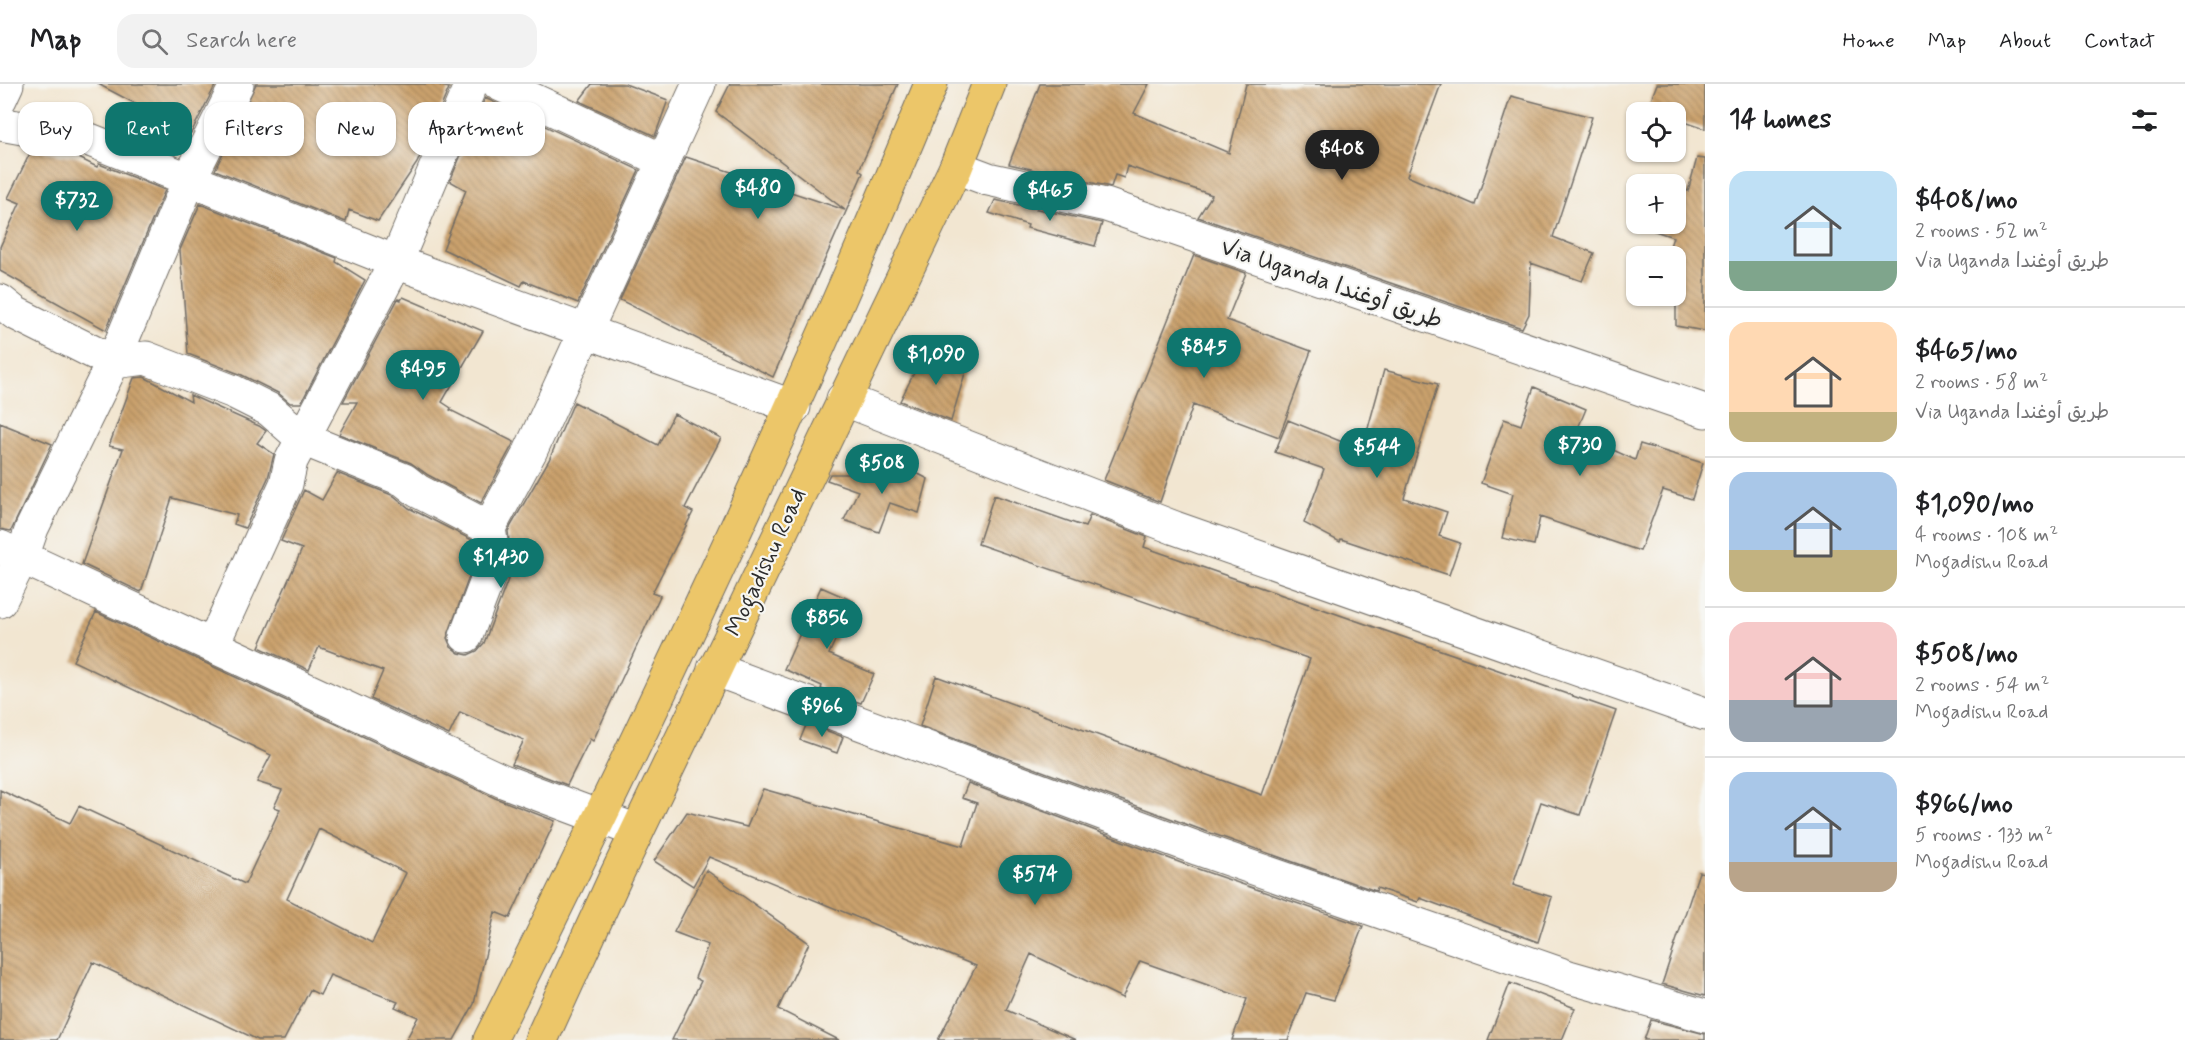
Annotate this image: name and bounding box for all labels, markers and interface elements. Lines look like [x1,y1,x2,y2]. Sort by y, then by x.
search box [117,14,537,68]
text: Map [30,23,81,60]
icon: search [138,25,171,58]
text: Search here [186,27,297,55]
text: Home [1843,27,1895,55]
text: Map [1928,27,1966,55]
text: About [1999,27,2051,55]
text: Contact [2084,27,2155,55]
chip: Buy [18,102,93,156]
chip: Rent [105,102,192,156]
chip: Filters [204,102,304,156]
chip: New [316,102,396,156]
chip: Apartment [408,102,545,156]
map controls [1626,102,1686,306]
button: locate [1626,102,1686,162]
text: 14 homes [1729,103,1831,137]
icon: filters [2128,104,2161,137]
pin: $408 [1306,130,1378,181]
text: $408 [1319,136,1365,163]
pin: $480 [722,169,794,220]
pin: $465 [1014,171,1086,222]
button: + [1626,174,1686,234]
text: $480 [735,175,781,202]
text: $465 [1027,177,1073,204]
pin: $732 [41,181,113,232]
text: $408/mo [1915,184,2018,218]
text: $732 [55,187,99,214]
icon: home [1777,195,1849,267]
text: 2 rooms · 52 m² [1915,218,2048,245]
street label: Via Uganda طريق أوغندا [1216,231,1447,337]
button: − [1626,246,1686,306]
text: Via Uganda طريق أوغندا [1915,248,2109,275]
pin: $845 [1168,328,1240,379]
text: $845 [1181,334,1227,361]
pin: $1,090 [887,335,985,386]
text: $465/mo [1915,335,2017,369]
text: $1,090 [907,341,965,368]
icon: home [1777,346,1849,418]
pin: $495 [387,350,459,401]
text: $495 [400,356,446,383]
text: 2 rooms · 58 m² [1915,369,2048,396]
text: Via Uganda طريق أوغندا [1915,399,2109,426]
pin: $730 [1544,426,1616,477]
pin: $544 [1341,428,1413,479]
text: $730 [1558,432,1602,459]
text: $544 [1353,434,1401,461]
pin: $508 [846,444,918,495]
text: $508 [859,450,905,477]
street label: Mogadishu Road [719,484,817,643]
text: $1,090/mo [1915,488,2034,522]
icon: home [1777,496,1849,568]
text: 4 rooms · 108 m² [1915,522,2058,549]
pin: $1,430 [452,538,550,589]
text: $1,430 [473,544,529,571]
text: Mogadishu Road [1915,549,2048,576]
pin: $856 [791,599,863,650]
text: $856 [805,605,849,632]
text: $508/mo [1915,638,2018,672]
icon: home [1777,646,1849,718]
text: 2 rooms · 54 m² [1915,672,2049,699]
pin: $966 [786,687,858,738]
text: $966 [801,693,843,720]
text: Mogadishu Road [1915,699,2048,726]
text: $966/mo [1915,788,2013,822]
icon: home [1777,796,1849,868]
text: 5 rooms · 133 m² [1915,822,2053,849]
text: Mogadishu Road [1915,849,2048,876]
pin: $574 [999,855,1071,906]
text: $574 [1012,861,1058,888]

